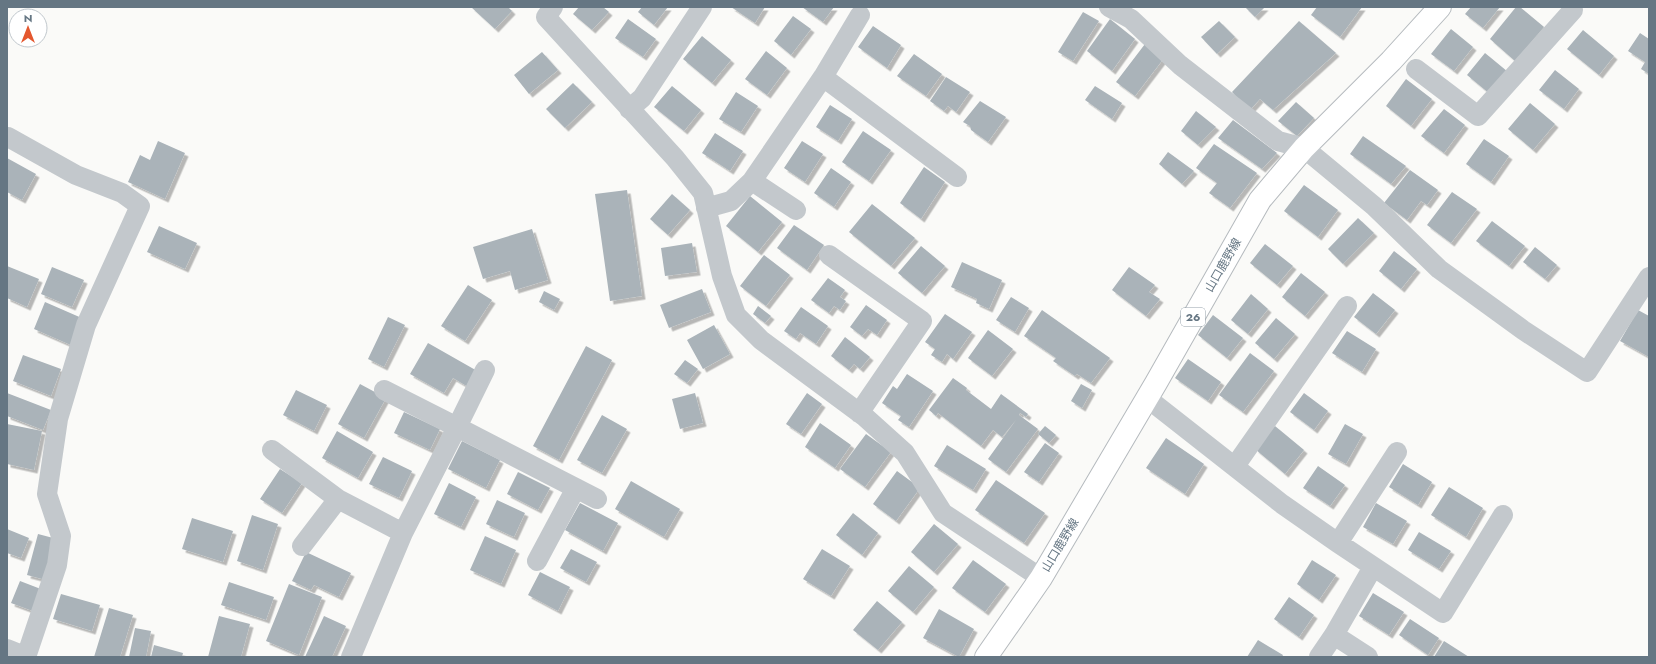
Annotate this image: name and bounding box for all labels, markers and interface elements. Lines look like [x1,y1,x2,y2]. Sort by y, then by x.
north arrow [8,8,48,48]
text: N [24,10,32,26]
street label: 山口鹿野線 [1200,235,1246,295]
road number: 26 [1181,308,1205,326]
street label: 山口鹿野線 [1037,515,1083,575]

